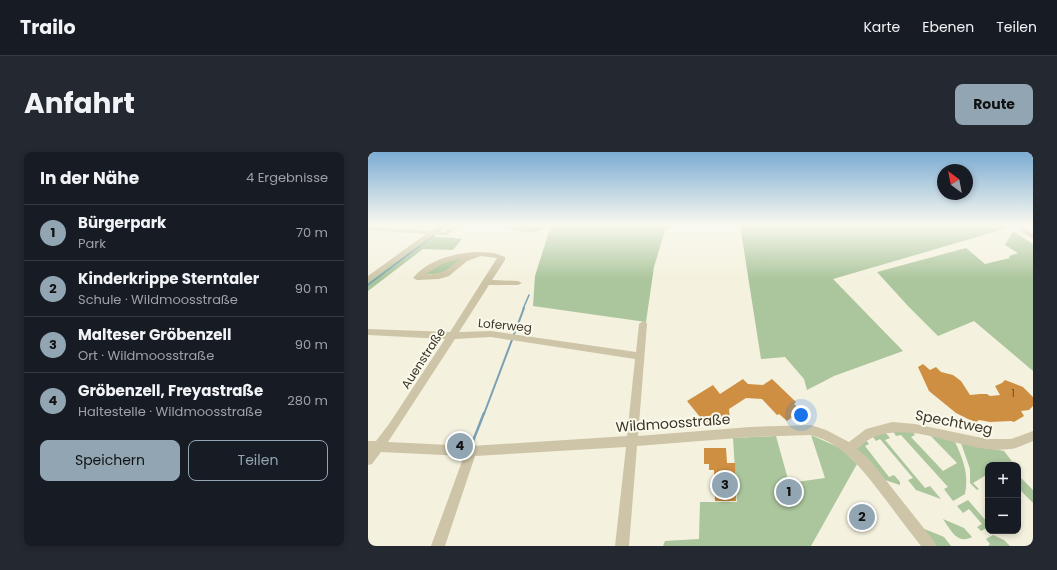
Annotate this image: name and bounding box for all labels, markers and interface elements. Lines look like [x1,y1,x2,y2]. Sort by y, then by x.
text: Trailo [20,14,76,41]
text: Karte [863,17,900,37]
text: Ebenen [922,17,974,37]
text: Teilen [996,17,1037,37]
text: Anfahrt [24,84,135,123]
button: Route [955,84,1033,125]
north arrow [937,164,973,200]
text: In der Nähe [40,166,139,190]
text: 4 Ergebnisse [246,168,328,187]
text: Bürgerpark [78,212,166,233]
text: 1 [51,223,55,242]
text: 70 m [296,223,328,242]
text: Park [78,234,106,253]
text: Kinderkrippe Sterntaler [78,268,259,289]
text: 2 [49,279,57,298]
text: 90 m [295,279,328,298]
text: Schule · Wildmoosstraße [78,290,238,309]
street label: Loferweg [477,314,533,336]
text: Malteser Gröbenzell [78,324,231,345]
street label: Auenstraße [397,324,449,392]
text: 3 [49,335,57,354]
text: 90 m [295,335,328,354]
text: Ort · Wildmoosstraße [78,346,214,365]
text: Gröbenzell, Freyastraße [78,380,263,401]
house number: 1 [1011,386,1015,401]
text: 4 [49,391,57,410]
text: 280 m [287,391,328,410]
text: Haltestelle · Wildmoosstraße [78,402,262,421]
your location [791,405,811,425]
street label: Spechtweg [914,405,994,439]
street label: Wildmoosstraße [615,409,731,437]
pin: 4 [447,431,473,461]
button: Speichern [40,440,180,481]
button: Teilen [188,440,328,481]
map controls [985,462,1021,534]
button: + [985,462,1021,498]
pin: 3 [712,470,738,500]
pin: 1 [776,477,802,507]
button: − [985,498,1021,534]
pin: 2 [849,502,875,532]

